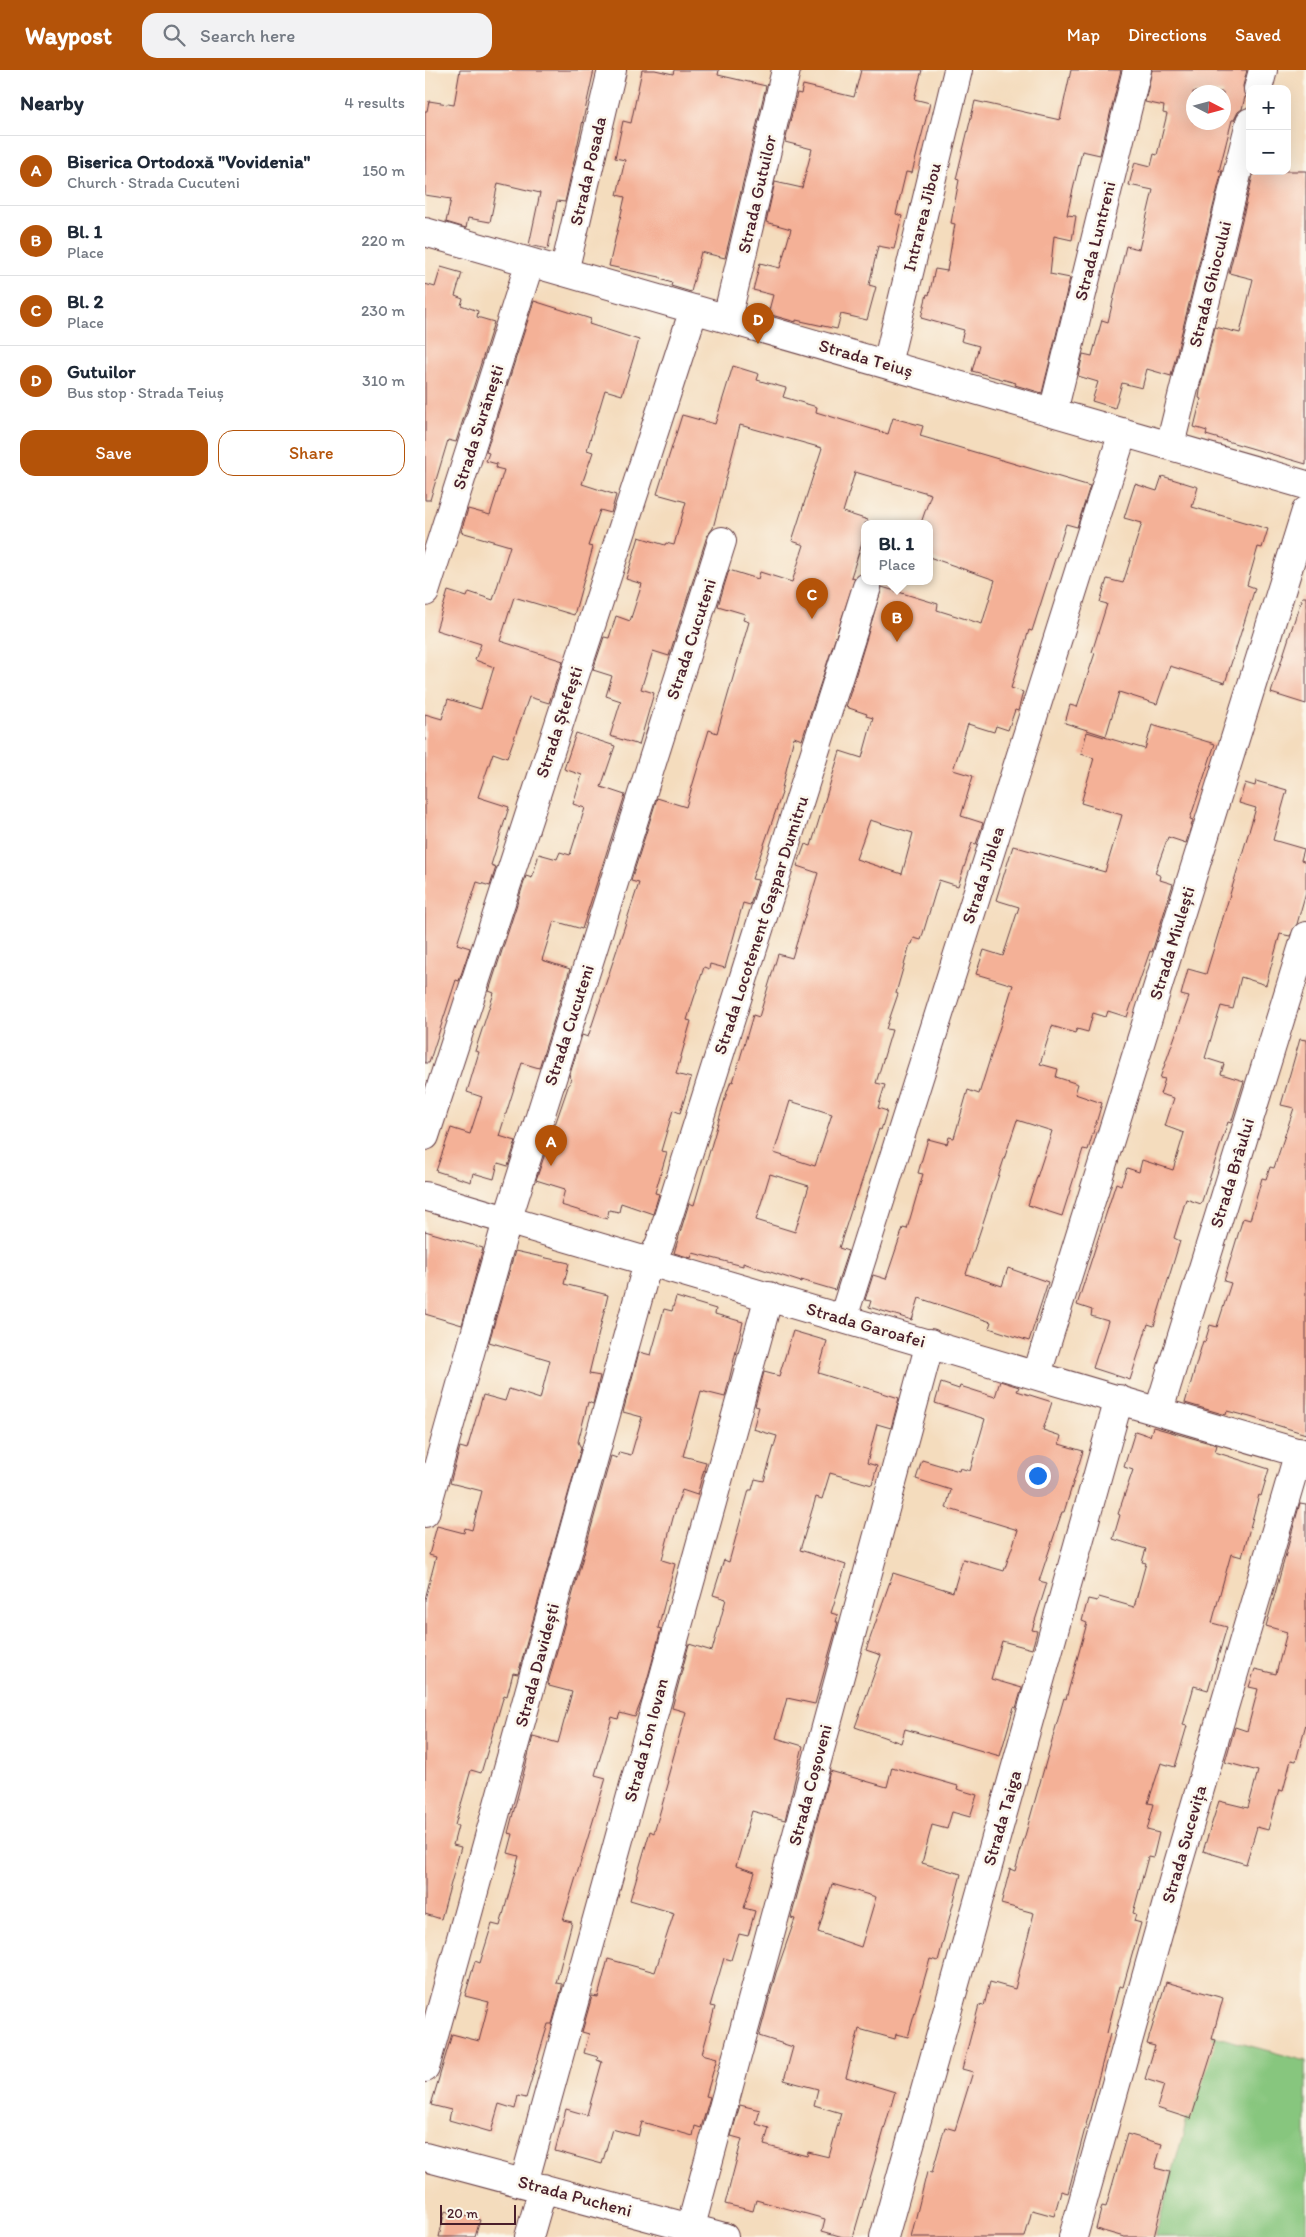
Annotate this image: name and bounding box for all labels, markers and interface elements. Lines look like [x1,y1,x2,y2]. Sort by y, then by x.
search box [142,13,492,58]
text: Waypost [25,21,112,50]
icon: search [160,21,188,49]
text: Search here [200,24,295,47]
text: Map [1067,24,1100,46]
text: Directions [1128,24,1207,46]
text: Saved [1235,24,1281,46]
north arrow [1186,85,1231,130]
map controls [1246,85,1291,175]
button: + [1246,85,1291,130]
text: Nearby [20,90,84,115]
text: 4 results [344,93,405,112]
street label: Strada Posada [565,114,611,228]
button: − [1246,130,1291,175]
street label: Strada Gutuilor [733,132,782,255]
text: Biserica Ortodoxă "Vovidenia" [67,150,310,173]
street label: Intrarea Jibou [898,160,946,274]
text: A [31,161,41,180]
text: 150 m [362,161,405,180]
text: Church · Strada Cucuteni [67,173,240,192]
street label: Strada Luntreni [1070,179,1120,303]
street label: Strada Ghiocului [1184,219,1236,349]
text: Bl. 1 [67,220,102,243]
text: B [31,231,41,250]
text: 220 m [361,231,405,250]
text: Place [67,243,104,262]
text: Bl. 2 [67,290,104,313]
text: C [31,301,41,320]
text: 230 m [361,301,405,320]
pin: D [742,303,774,344]
text: Place [67,313,104,332]
street label: Strada Teiuș [816,334,916,382]
text: Gutuilor [67,360,136,383]
street label: Strada Surănești [447,362,509,492]
text: D [31,371,41,390]
text: 310 m [362,371,405,390]
text: Bus stop · Strada Teiuș [67,383,224,402]
button: Save [20,430,208,476]
button: Share [218,430,405,476]
popup [861,520,933,585]
text: Bl. 1 [879,532,914,555]
text: Place [879,555,915,574]
street label: Strada Cucuteni [661,576,721,702]
pin: C [796,578,828,619]
pin: B [881,601,913,642]
street label: Strada Ștefești [531,663,587,781]
street label: Strada Locotenent Gașpar Dumitru [709,793,813,1057]
street label: Strada Jiblea [957,823,1009,926]
street label: Strada Miulești [1144,884,1200,1002]
street label: Strada Cucuteni [539,962,599,1088]
street label: Strada Brâului [1205,1115,1259,1231]
pin: A [535,1125,567,1166]
street label: Strada Garoafei [804,1298,928,1352]
your location [1025,1463,1051,1489]
street label: Strada Davidești [510,1601,564,1729]
street label: Strada Ion Iovan [619,1676,673,1804]
street label: Strada Coșoveni [783,1722,837,1848]
street label: Strada Taiga [978,1768,1026,1868]
street label: Strada Sucevița [1157,1782,1212,1906]
street label: Strada Pucheni [516,2170,634,2222]
scale bar [440,2202,516,2225]
text: 20 m [447,2205,478,2222]

